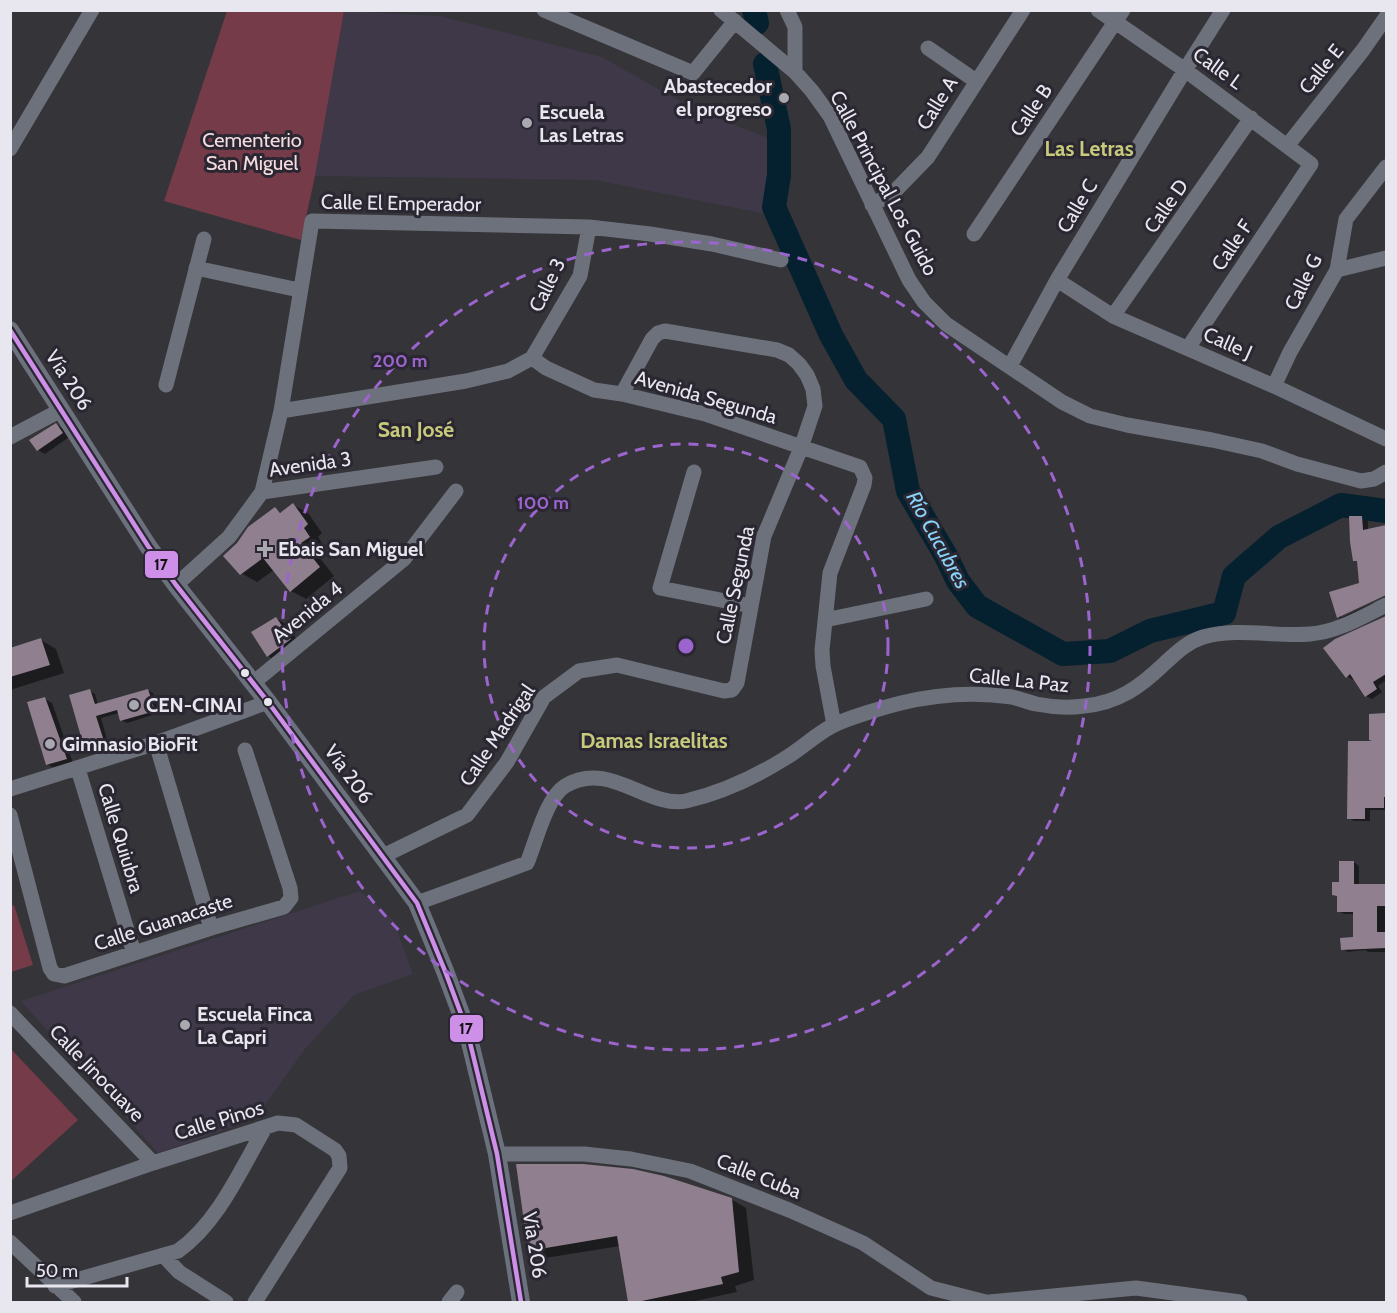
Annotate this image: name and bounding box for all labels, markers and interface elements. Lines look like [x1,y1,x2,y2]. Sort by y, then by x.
street label: Calle E [1294,39,1348,99]
street label: Calle L [1188,42,1248,94]
street label: Calle A [911,71,963,134]
place label: Abastecedor el progreso [664,74,772,121]
street label: Calle B [1005,79,1057,141]
street label: Calle Principal Los Guido [825,86,943,280]
marker: Abastecedor el progreso [777,91,791,105]
place label: Escuela Las Letras [539,100,624,147]
marker: Escuela Las Letras [520,116,534,130]
park label: Cementerio San Miguel [202,128,302,175]
district label: Las Letras [1044,136,1134,161]
street label: Calle D [1139,174,1193,238]
street label: Calle C [1052,175,1102,237]
street label: Calle El Emperador [321,190,482,216]
street label: Calle F [1206,214,1258,275]
street label: Calle G [1279,250,1327,314]
street label: Calle 3 [524,254,570,316]
street label: Calle J [1200,322,1256,364]
street label: Vía 206 [41,345,97,415]
text: 200 m [373,350,427,372]
street label: Avenida Segunda [632,365,780,429]
district label: San José [378,417,454,442]
street label: Avenida 3 [267,446,353,482]
water label: Río Cucubres [901,487,975,593]
text: 100 m [517,492,569,514]
street label: Calle Segunda [711,523,759,646]
place label: Ebais San Miguel [278,537,423,561]
marker: Ebais San Miguel [256,540,274,558]
line badge: 17 [144,550,179,579]
text: 17 [154,555,169,574]
street label: Avenida 4 [267,576,347,648]
centre of rings [676,636,696,656]
street label: Calle La Paz [968,663,1070,697]
unlabelled marker [239,667,251,679]
street label: Calle Madrigal [454,679,540,790]
place label: CEN-CINAI [146,693,242,717]
unlabelled marker [262,696,274,708]
marker: CEN-CINAI [127,698,141,712]
district label: Damas Israelitas [580,728,728,753]
place label: Gimnasio BioFit [62,732,198,756]
marker: Gimnasio BioFit [43,737,57,751]
street label: Vía 206 [320,740,378,808]
street label: Calle Quiubra [93,780,149,896]
street label: Calle Guanacaste [91,888,235,956]
place label: Escuela Finca La Capri [197,1002,312,1049]
line badge: 17 [449,1014,484,1043]
marker: Escuela Finca La Capri [178,1018,192,1032]
street label: Calle Jinocuave [45,1019,149,1127]
text: 17 [459,1019,474,1038]
street label: Calle Pinos [171,1095,267,1145]
street label: Calle Cuba [713,1148,805,1204]
street label: Vía 206 [518,1210,552,1280]
scale bar [27,1250,128,1288]
text: 50 m [36,1260,78,1282]

